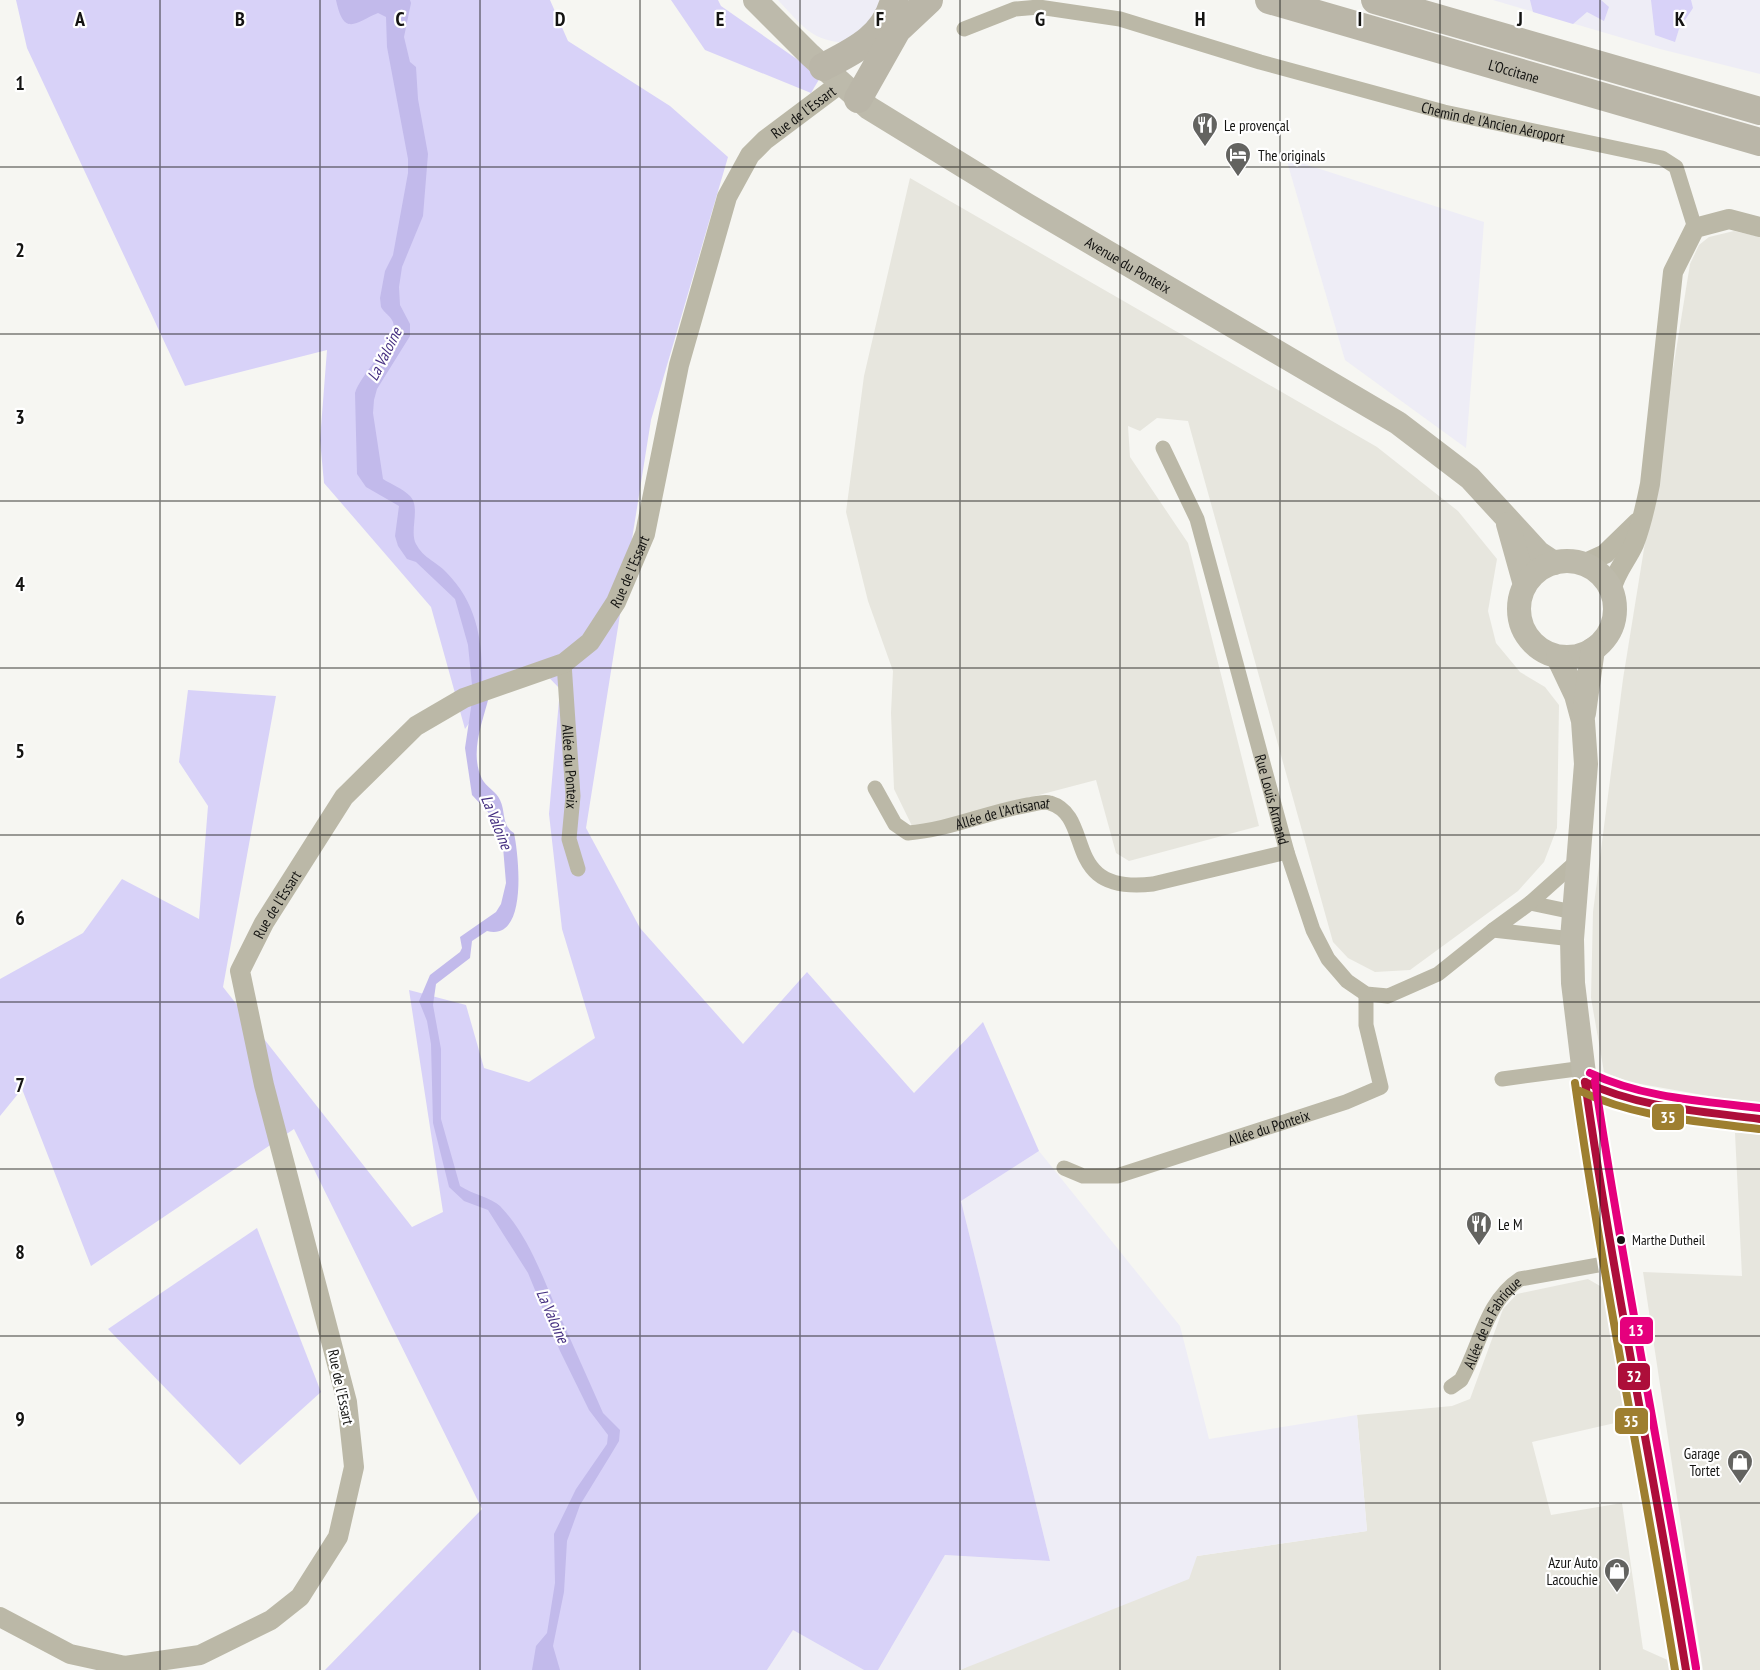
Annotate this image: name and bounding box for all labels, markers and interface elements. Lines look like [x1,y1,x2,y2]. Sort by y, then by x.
text: A [74,6,86,32]
text: B [235,6,245,32]
text: C [395,6,405,32]
text: D [555,6,566,32]
text: E [716,6,724,32]
text: F [876,6,884,32]
text: G [1035,6,1045,32]
text: H [1195,6,1205,32]
text: I [1358,6,1362,32]
text: J [1516,6,1523,32]
text: K [1675,6,1686,32]
street label: L'Occitane [1486,55,1542,87]
text: 1 [15,70,25,96]
street label: Rue de l'Essart [767,81,839,142]
street label: Chemin de l'Ancien Aéroport [1419,97,1567,147]
restaurant icon: Le provençal [1190,110,1220,148]
place label: Le provençal [1224,116,1290,135]
hotel icon: The originals [1223,140,1253,178]
place label: The originals [1258,146,1325,165]
street label: Avenue du Ponteix [1082,232,1175,297]
text: 2 [15,237,25,263]
water label: La Valoine [362,323,406,384]
text: 3 [15,404,25,430]
street label: Rue de l'Essart [605,532,653,611]
text: 4 [15,571,25,597]
street label: Allée du Ponteix [559,724,583,810]
text: 5 [15,738,25,764]
street label: Rue Louis Armand [1251,752,1294,847]
water label: La Valoine [477,792,517,853]
street label: Allée de l'Artisanat [953,793,1051,833]
street label: Rue de l'Essart [248,867,305,941]
text: 6 [15,905,25,931]
text: 7 [15,1072,25,1098]
line badge: 35 [1651,1103,1685,1131]
street label: Allée du Ponteix [1225,1105,1312,1149]
text: 35 [1660,1107,1676,1127]
restaurant icon: Le M [1464,1209,1494,1247]
place label: Le M [1498,1215,1523,1234]
place label: Marthe Dutheil [1632,1231,1706,1249]
marker: Marthe Dutheil [1615,1234,1627,1246]
text: 8 [15,1239,25,1265]
street label: Allée de la Fabrique [1459,1272,1525,1371]
water label: La Valoine [532,1286,574,1347]
line badge: 13 [1619,1316,1654,1345]
text: 13 [1628,1320,1644,1340]
street label: Rue de l'Essart [324,1348,358,1426]
line badge: 32 [1617,1362,1651,1391]
text: 32 [1626,1366,1642,1386]
text: 9 [15,1406,25,1432]
line badge: 35 [1614,1407,1649,1435]
text: 35 [1623,1411,1639,1431]
place label: Garage Tortet [1684,1444,1720,1480]
shop icon: Garage Tortet [1725,1447,1755,1485]
place label: Azur Auto Lacouchie [1547,1553,1598,1589]
shop icon: Azur Auto Lacouchie [1602,1556,1632,1594]

